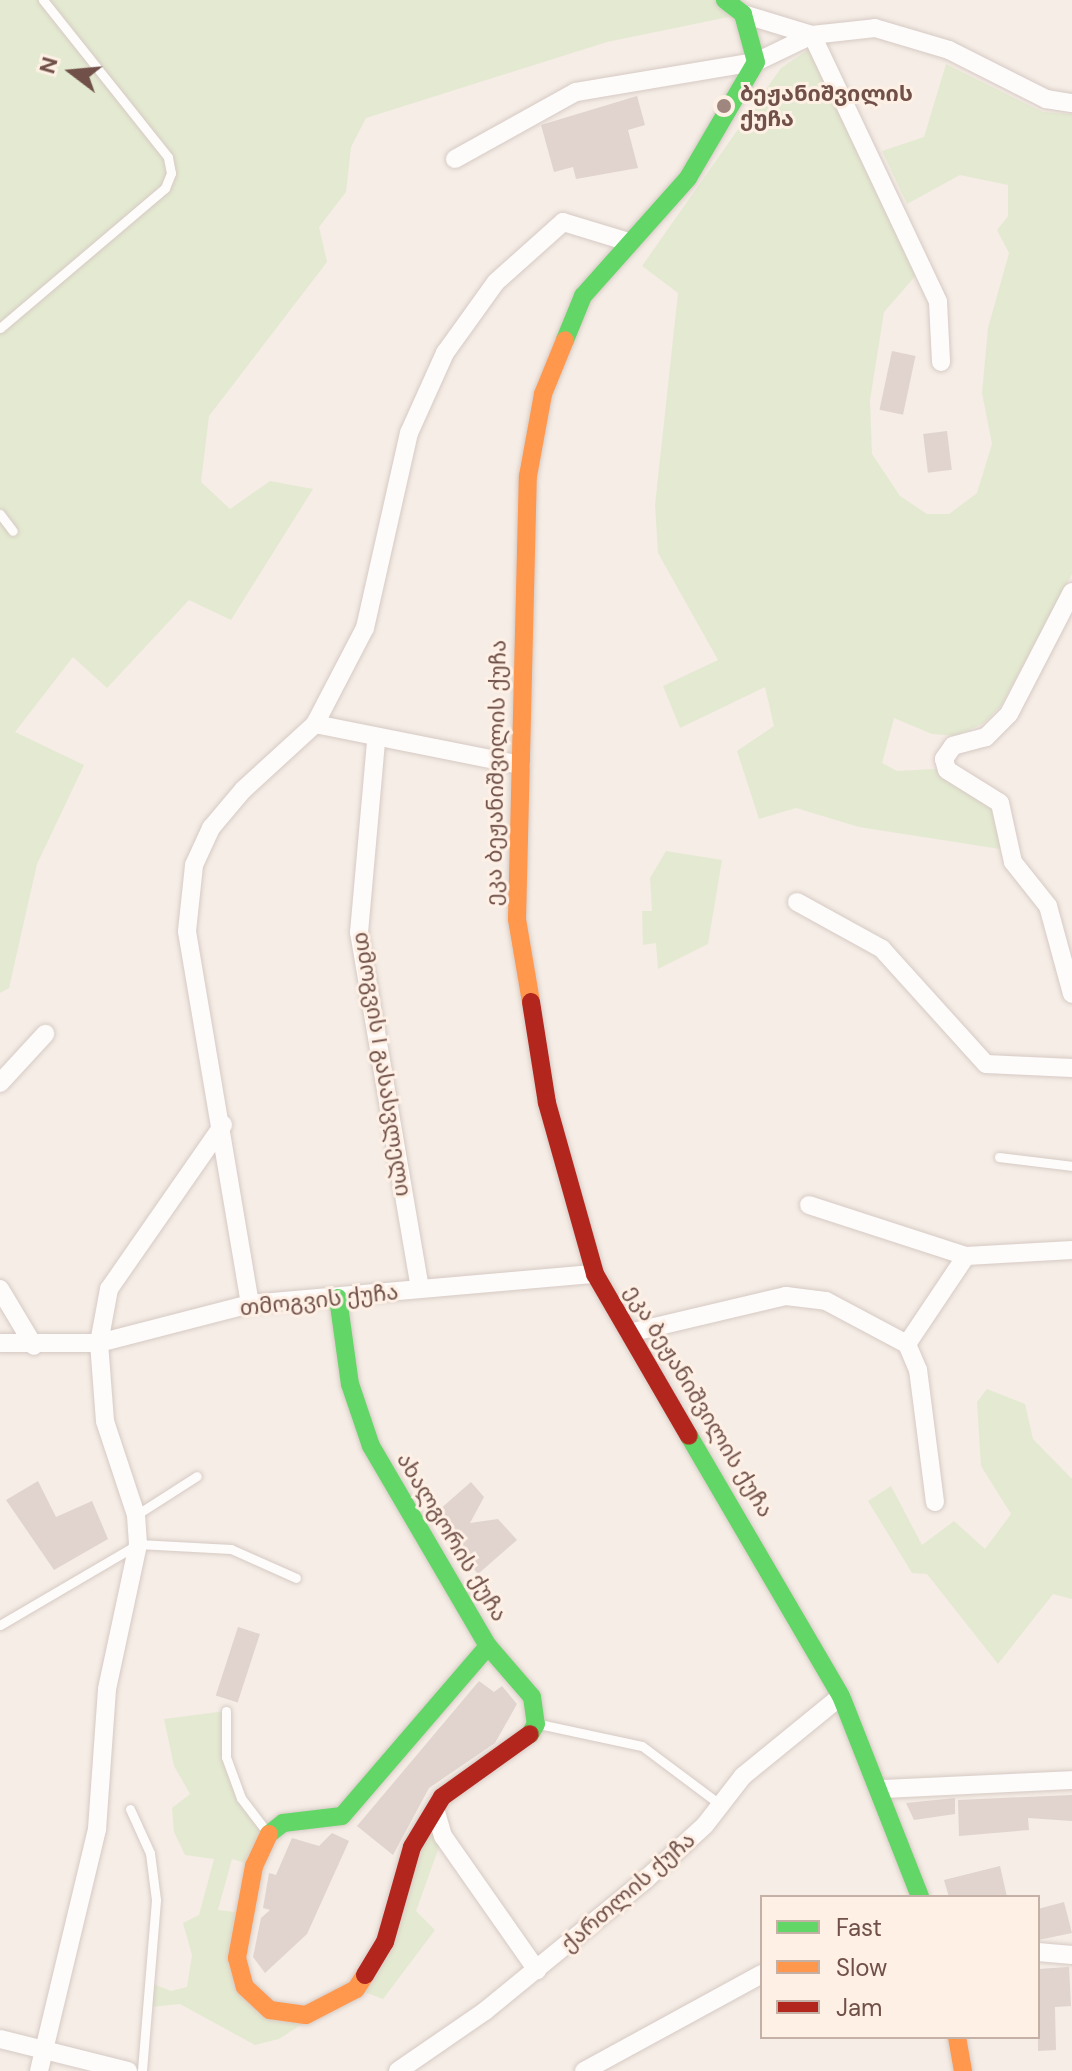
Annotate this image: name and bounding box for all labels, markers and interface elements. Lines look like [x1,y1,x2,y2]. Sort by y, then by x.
north arrow [32,32,112,112]
text: N [32,54,65,77]
place label: ბეჟანიშვილის ქუჩა [740,80,913,132]
marker: ბეჟანიშვილის ქუჩა [715,97,733,115]
street label: ეკა ბეჟანიშვილის ქუჩა [480,640,512,906]
street label: თმოგვის I გასასვლელი [349,930,417,1198]
street label: თმოგვის ქუჩა [238,1279,400,1321]
street label: ეკა ბეჟანიშვილის ქუჩა [619,1280,779,1522]
street label: ახალგორის ქუჩა [391,1448,513,1626]
street label: ქართლის ქუჩა [555,1827,701,1957]
legend [760,1895,1040,2039]
text: Fast [836,1912,882,1943]
text: Slow [836,1952,887,1983]
text: Jam [836,1992,882,2023]

